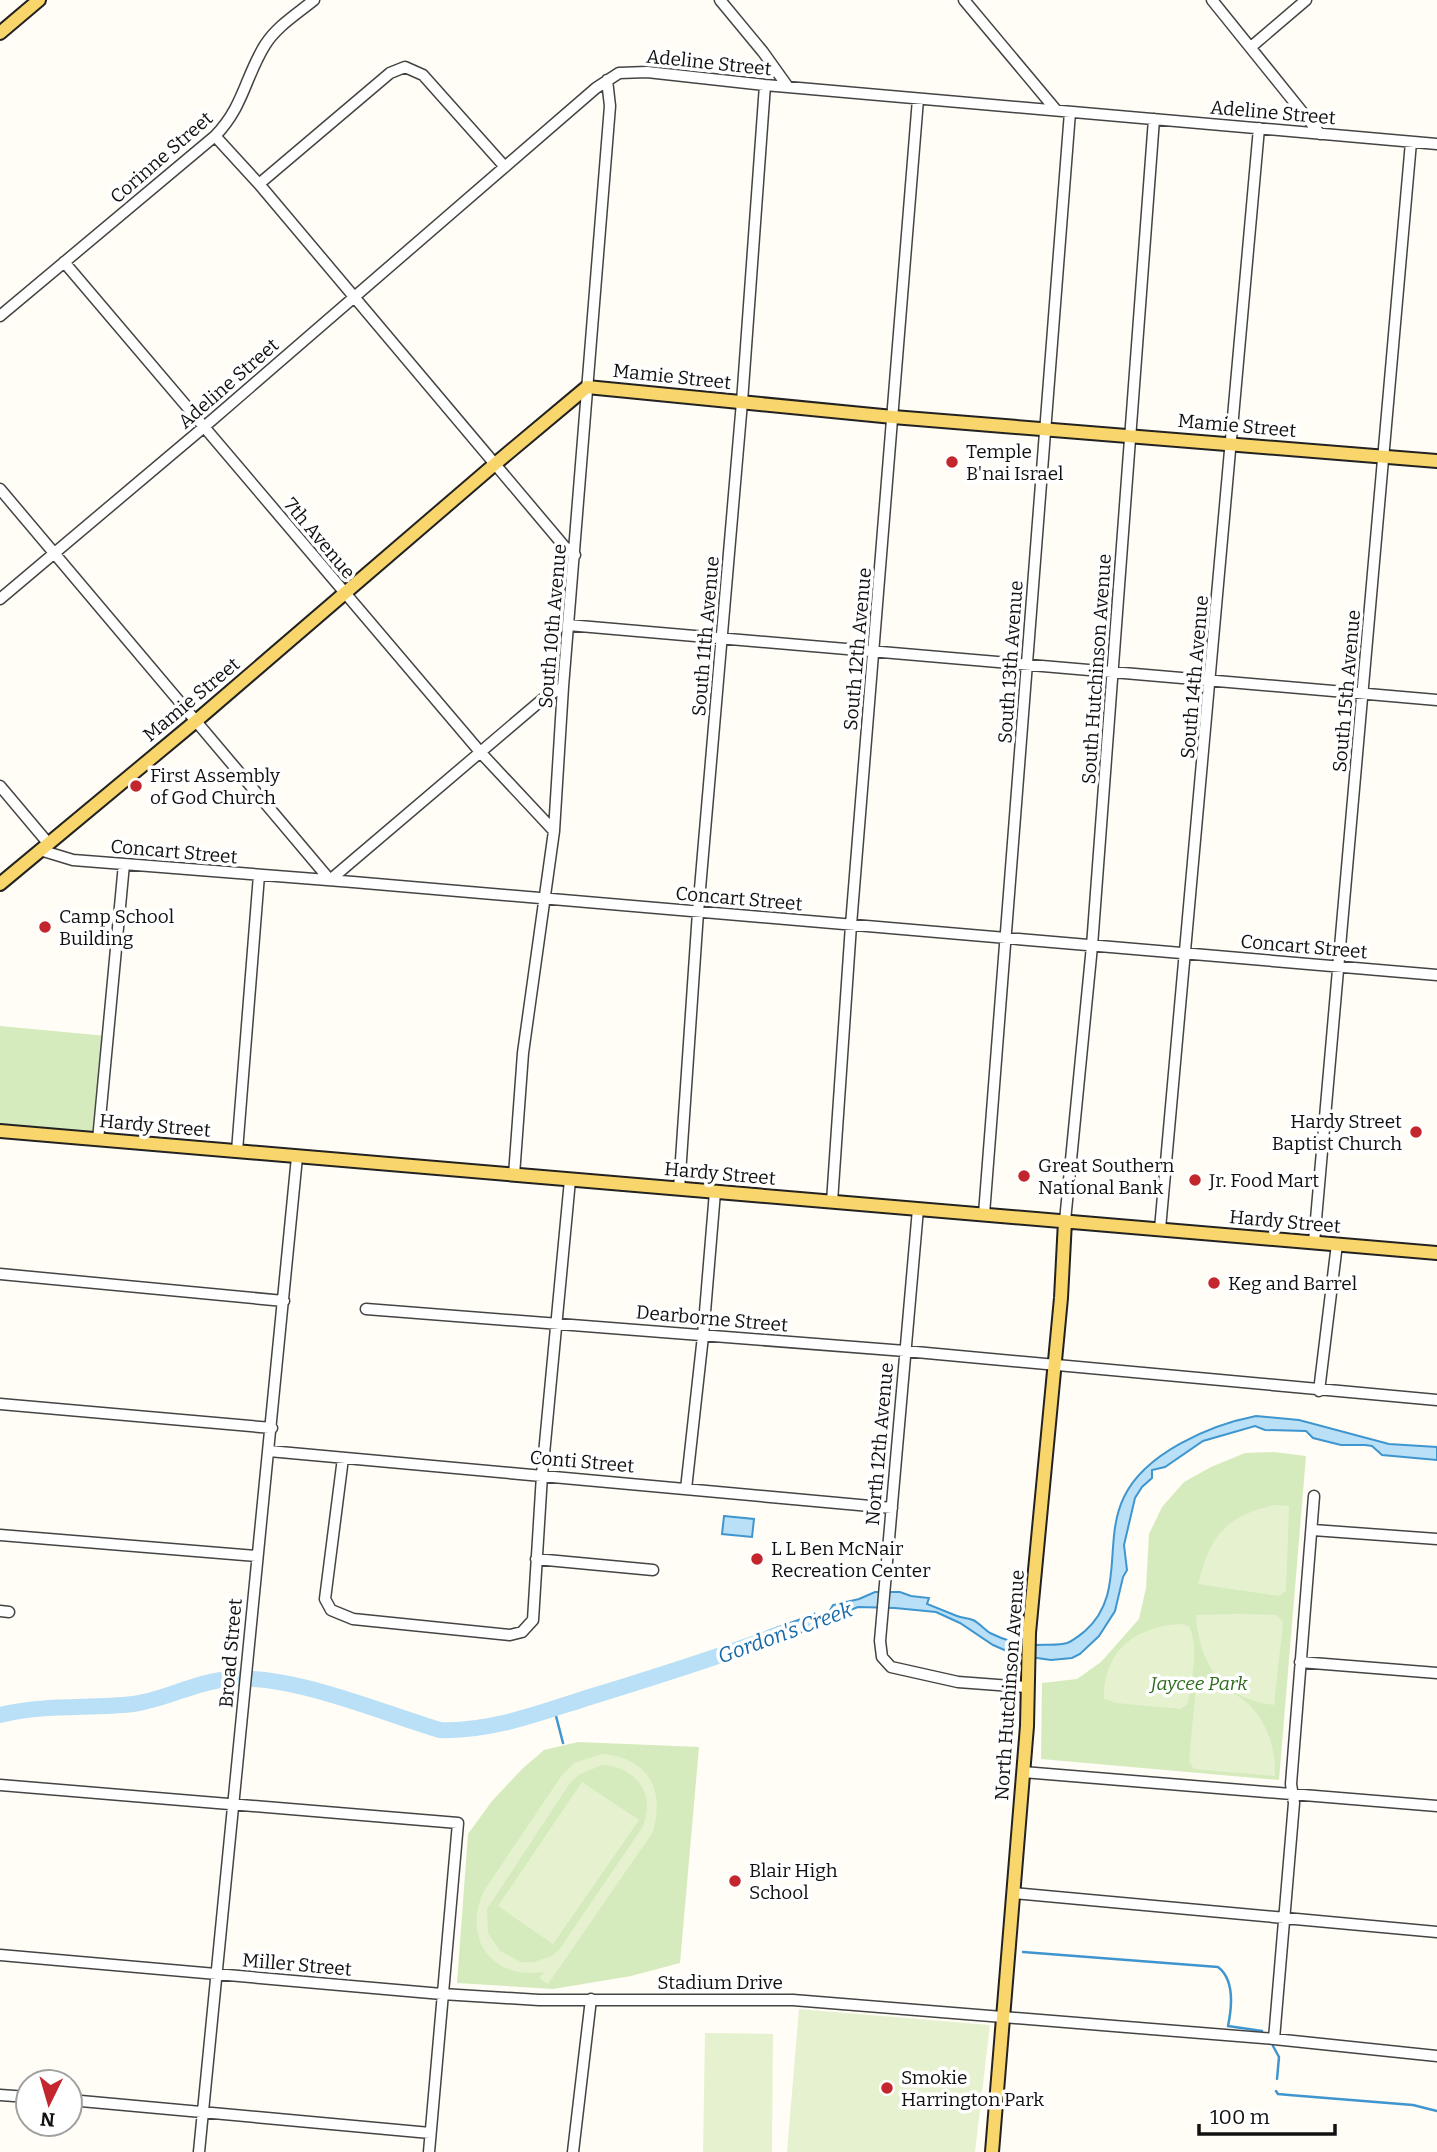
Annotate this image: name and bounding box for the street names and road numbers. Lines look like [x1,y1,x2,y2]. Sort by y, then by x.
street label: Adeline Street [645,44,773,81]
street label: Adeline Street [1209,96,1337,129]
street label: Corinne Street [105,107,217,208]
street label: Adeline Street [173,333,283,433]
street label: Mamie Street [612,359,732,394]
street label: Mamie Street [1177,409,1297,442]
street label: 7th Avenue [279,493,360,584]
street label: South 10th Avenue [534,543,571,709]
street label: South Hutchinson Avenue [1077,553,1116,785]
street label: South 11th Avenue [687,555,724,717]
street label: South 12th Avenue [839,567,876,731]
street label: South 13th Avenue [993,580,1028,744]
street label: South 14th Avenue [1176,594,1213,760]
street label: South 15th Avenue [1328,609,1365,773]
street label: Mamie Street [138,652,244,746]
street label: Concart Street [110,834,238,869]
street label: Concart Street [675,881,803,916]
street label: Concart Street [1240,929,1368,964]
street label: Hardy Street [98,1109,212,1142]
street label: Hardy Street [663,1157,777,1190]
street label: Hardy Street [1228,1205,1342,1238]
street label: Dearborne Street [635,1300,789,1337]
street label: North 12th Avenue [861,1362,898,1526]
street label: Conti Street [529,1445,635,1478]
street label: North Hutchinson Avenue [990,1569,1029,1801]
street label: Broad Street [214,1597,247,1709]
street label: Miller Street [241,1948,353,1981]
street label: Stadium Drive [657,1971,783,1994]

